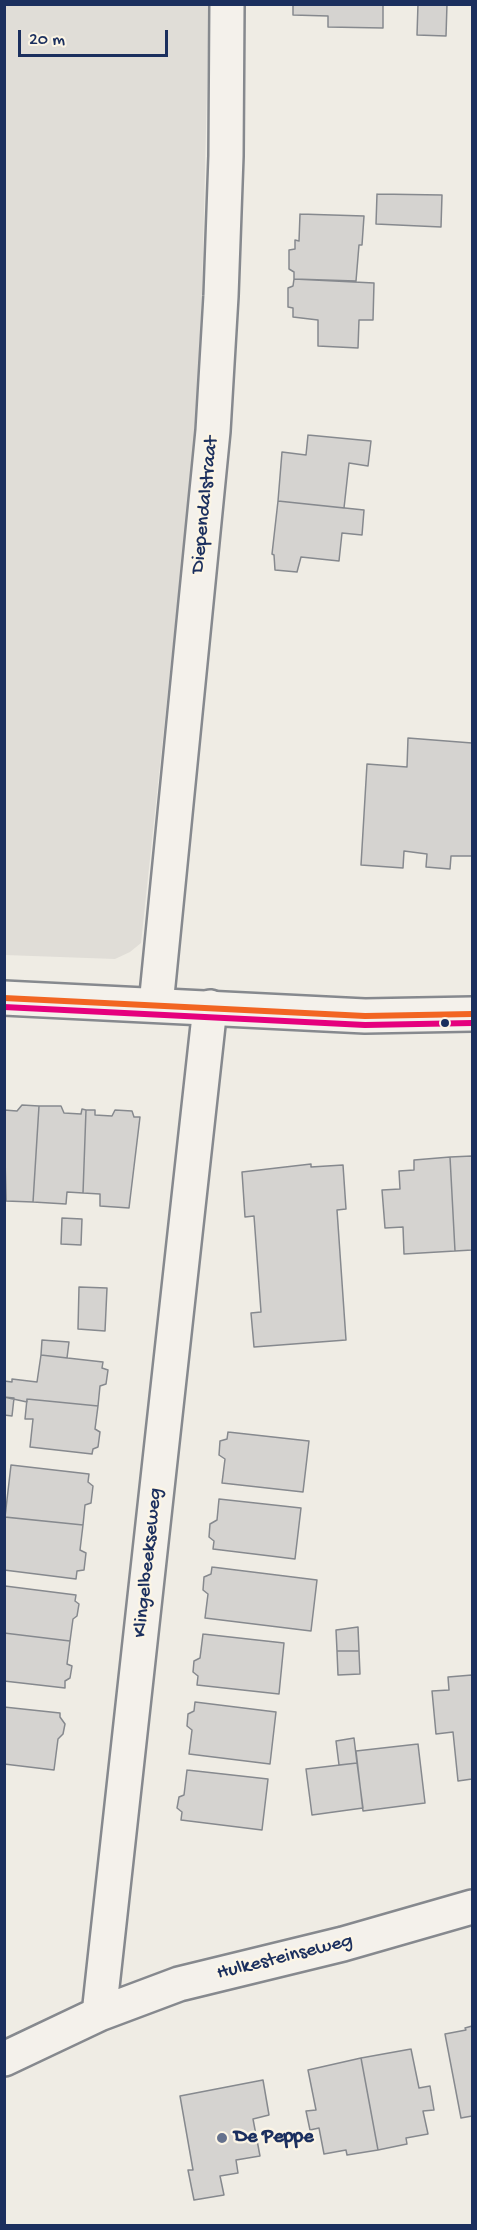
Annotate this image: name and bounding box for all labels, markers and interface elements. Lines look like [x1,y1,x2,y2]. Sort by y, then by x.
scale bar [21,18,171,56]
text: 20 m [29,30,65,51]
street label: Diependalstraat [187,435,225,575]
unlabelled marker [439,1017,451,1029]
street label: Klingelbeekseweg [129,1487,169,1639]
street label: Hulkesteinseweg [215,1930,355,1986]
place label: De Peppe [234,2126,313,2150]
marker: De Peppe [215,2131,229,2145]

